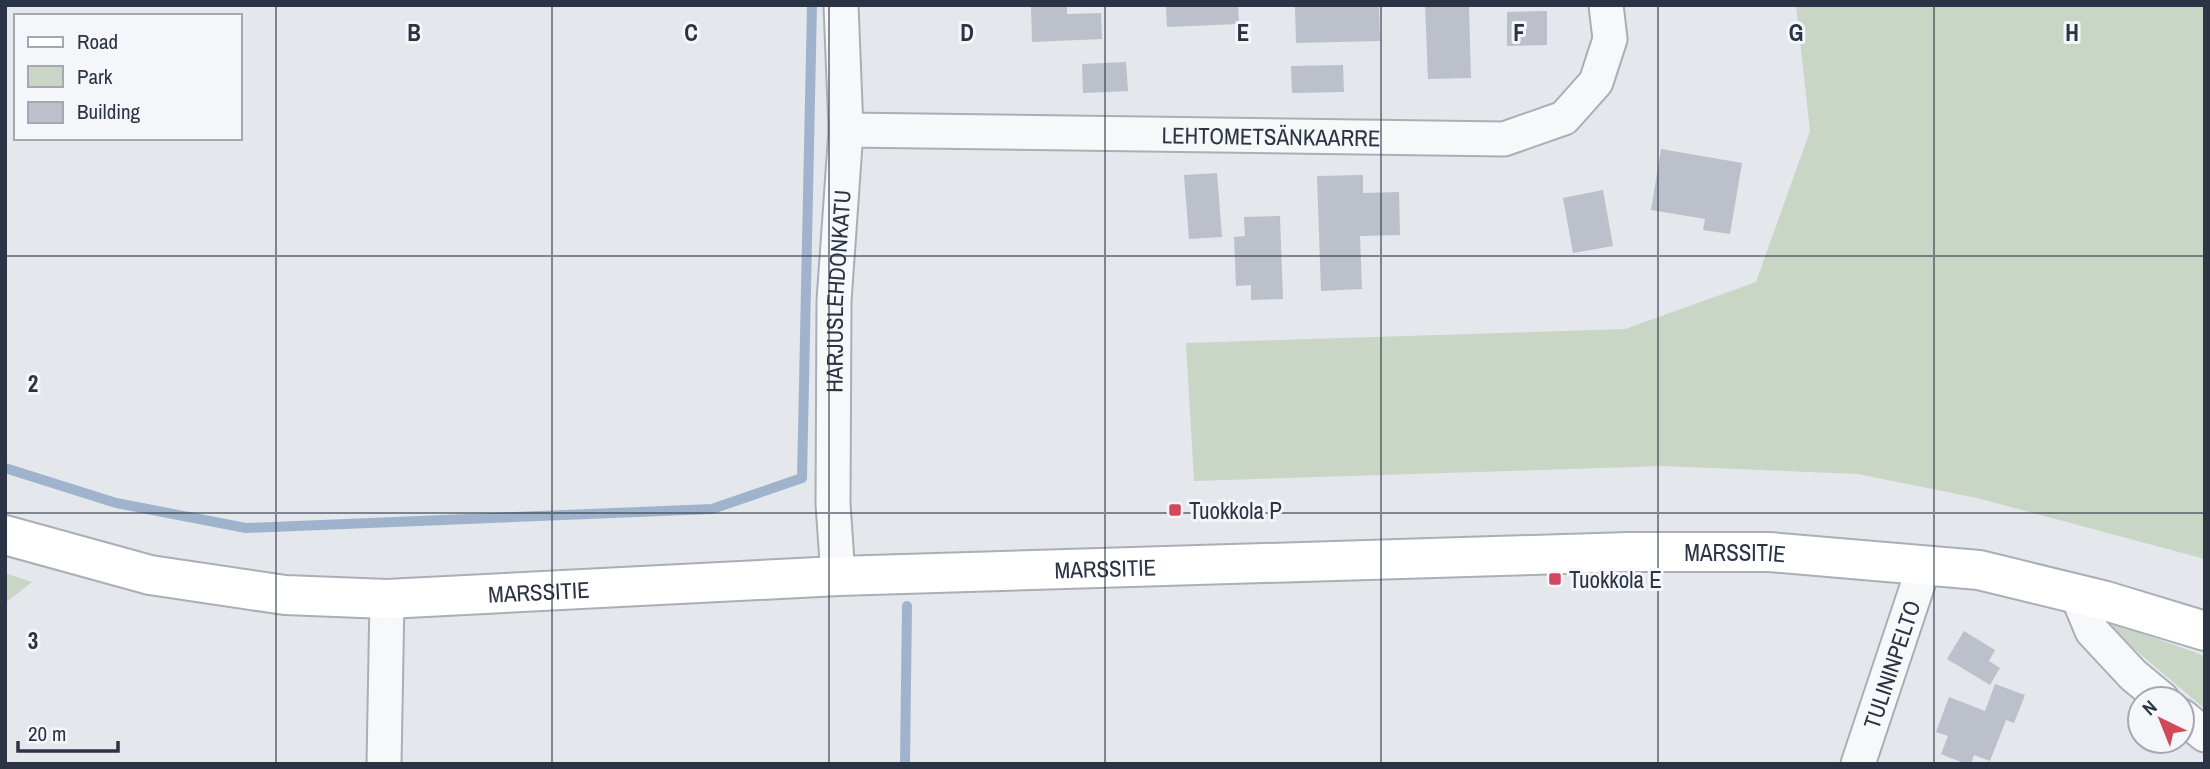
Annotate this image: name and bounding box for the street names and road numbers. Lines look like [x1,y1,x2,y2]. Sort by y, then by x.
street label: LEHTOMETSÄNKAARRE [1161,119,1381,153]
street label: HARJUSLEHDONKATU [818,189,857,393]
street label: MARSSITIE [1684,536,1787,569]
street label: MARSSITIE [1054,551,1157,585]
street label: MARSSITIE [487,573,590,609]
street label: TULININPELTO [1855,596,1927,733]

